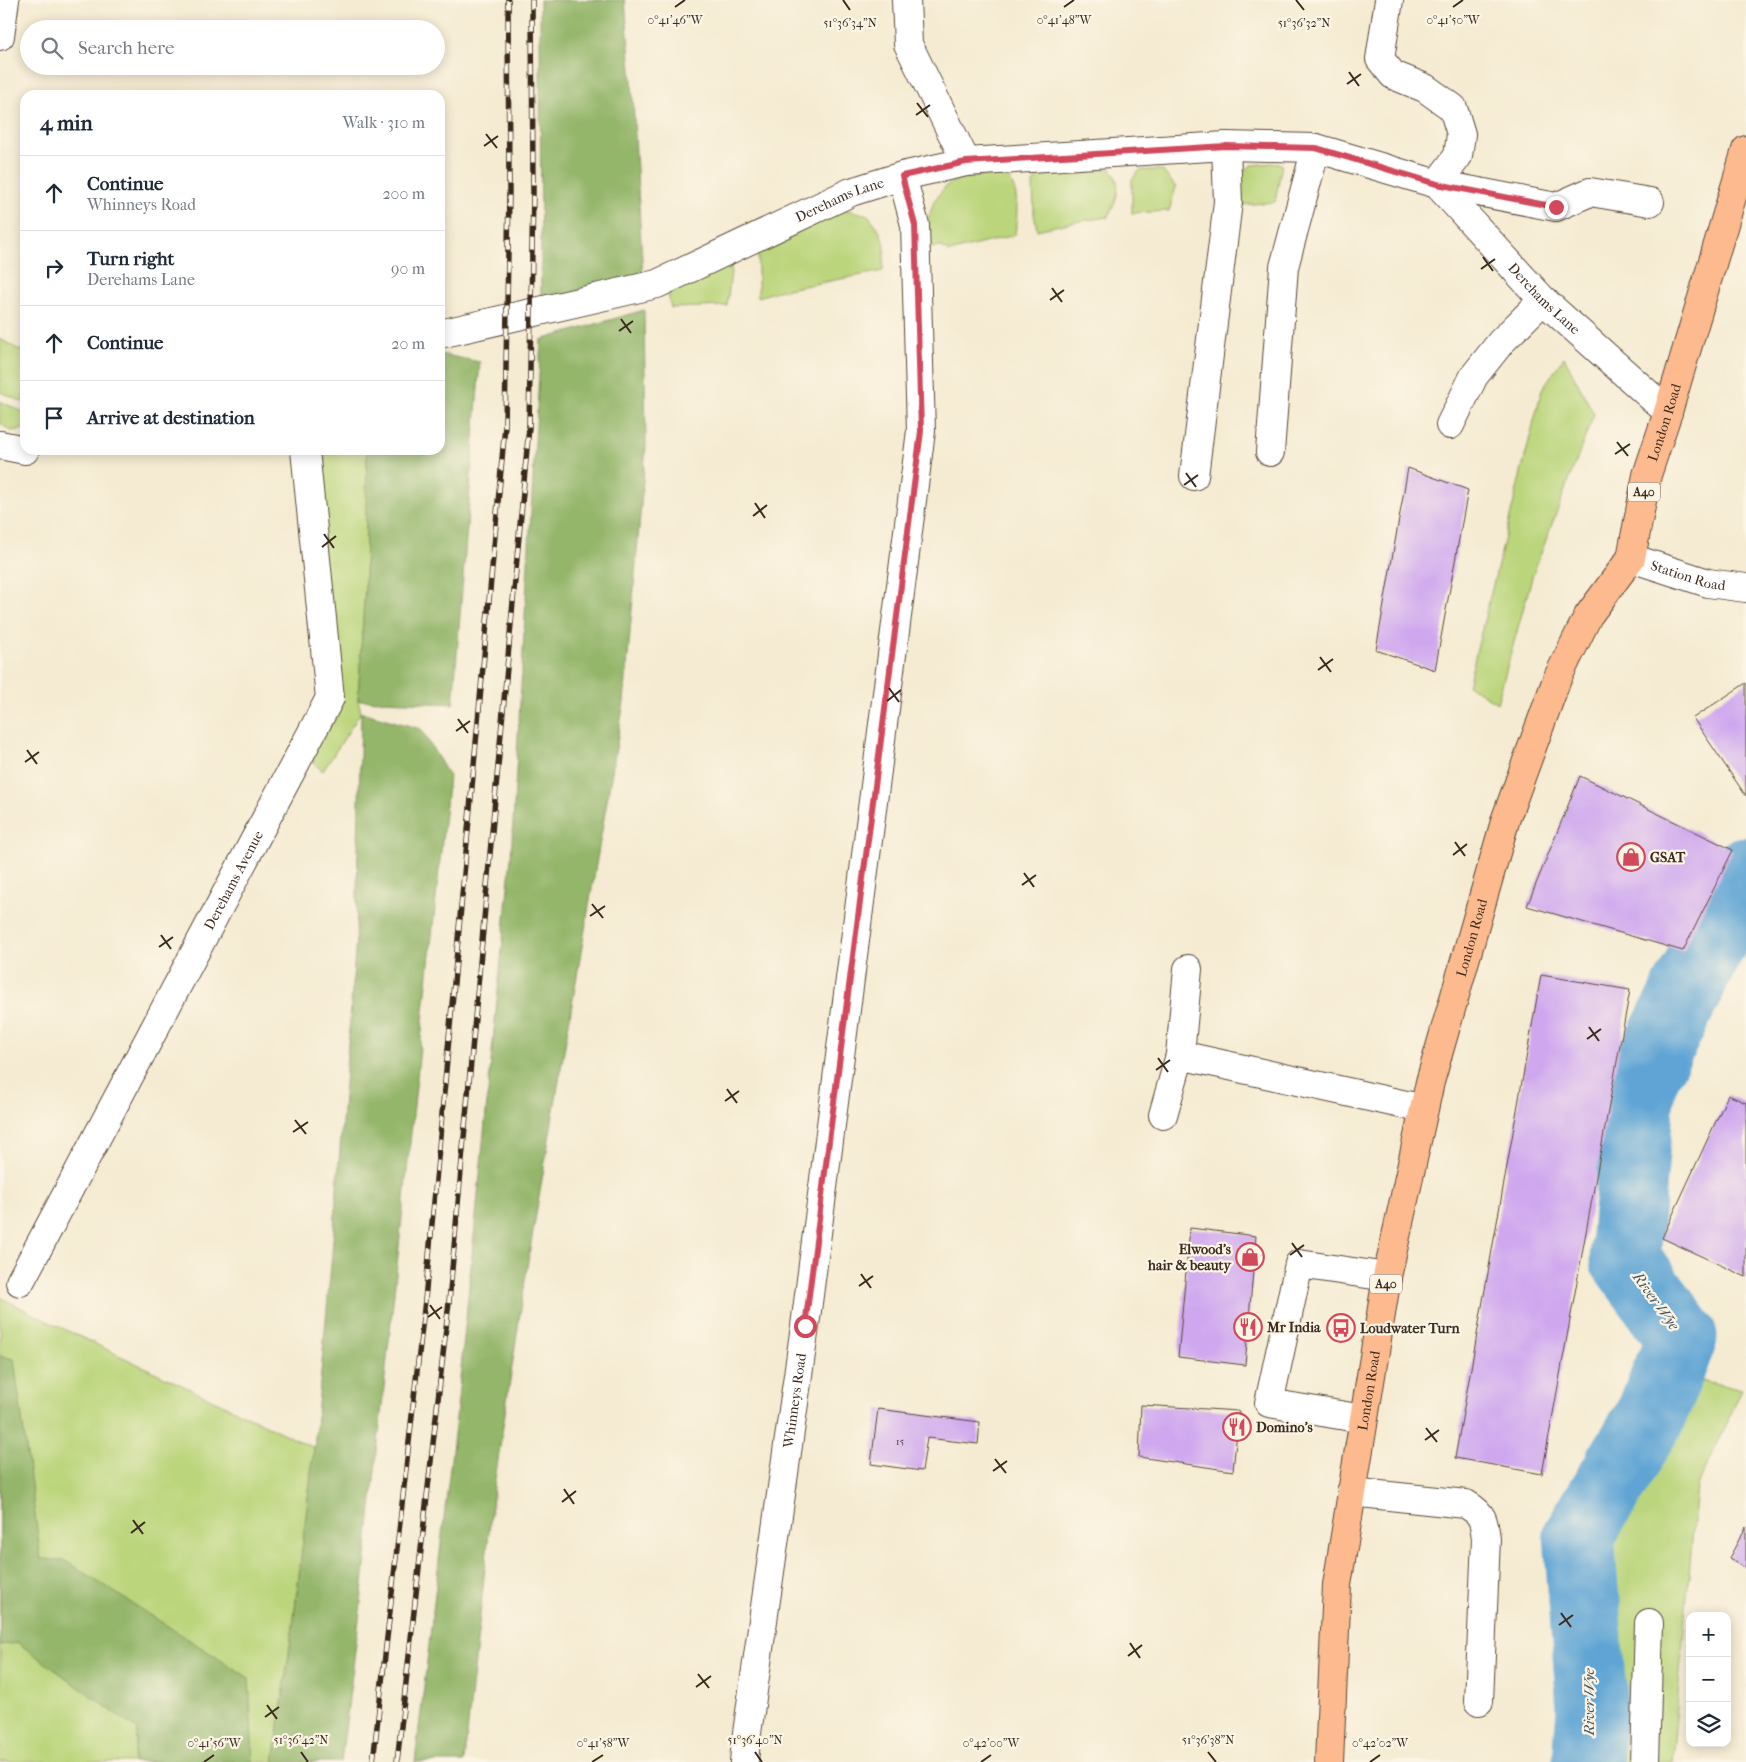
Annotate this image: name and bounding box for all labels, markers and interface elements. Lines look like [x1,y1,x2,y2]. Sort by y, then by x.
text: 0°41'46"W [648,13,704,27]
text: 0°41'48"W [1037,13,1092,27]
text: 0°41'50"W [1426,13,1481,27]
text: 51°36'34"N [823,16,877,30]
text: 51°36'32"N [1278,16,1330,30]
search box [20,20,445,75]
icon: search [38,34,66,62]
text: Search here [78,37,174,59]
text: 4 min [40,111,93,135]
text: Walk · 310 m [342,113,425,132]
text: Continue [87,173,163,195]
street label: Derehams Lane [793,174,886,226]
icon: ahead [40,179,68,207]
text: 200 m [382,184,425,203]
text: Whinneys Road [87,195,196,214]
route end [1545,196,1568,219]
text: Turn right [87,248,174,270]
icon: right [40,254,68,282]
text: 90 m [391,259,425,278]
street label: Derehams Lane [1505,259,1584,338]
text: Derehams Lane [87,270,195,289]
icon: ahead [40,329,68,357]
text: Continue [87,332,163,354]
text: 20 m [391,334,425,353]
street label: London Road [1644,381,1685,463]
icon: arrive [40,404,68,432]
text: Arrive at destination [87,407,255,429]
road number: A40 [1628,482,1660,502]
street label: Station Road [1649,557,1727,594]
street label: Derehams Avenue [200,828,267,933]
shop icon: GSAT [1616,842,1646,872]
place label: GSAT [1650,849,1686,866]
street label: London Road [1452,896,1491,979]
place label: Elwood’s hair & beauty [1147,1241,1233,1274]
shop icon: Elwood’s hair & beauty [1235,1242,1265,1272]
water label: River Wye [1628,1268,1684,1334]
road number: A40 [1370,1274,1402,1294]
restaurant icon: Mr India [1233,1312,1263,1342]
bus stop icon: Loudwater Turn [1326,1313,1356,1343]
route start [794,1315,817,1338]
place label: Mr India [1266,1319,1321,1336]
place label: Loudwater Turn [1360,1320,1460,1337]
street label: London Road [1354,1349,1383,1432]
street label: Whinneys Road [779,1352,810,1450]
restaurant icon: Domino's [1222,1412,1252,1442]
place label: Domino's [1256,1419,1314,1436]
house number: 15 [896,1435,905,1448]
map controls [1686,1612,1731,1747]
button: + [1686,1612,1731,1657]
button: − [1686,1657,1731,1702]
water label: River Wye [1580,1668,1598,1737]
button: layers [1686,1702,1731,1747]
text: 51°36'42"N [274,1733,328,1747]
text: 51°36'40"N [727,1733,783,1747]
text: 51°36'38"N [1182,1733,1234,1747]
text: 0°41'56"W [187,1736,242,1750]
text: 0°41'58"W [577,1736,631,1750]
text: 0°42'00"W [963,1736,1020,1750]
text: 0°42'02"W [1352,1736,1409,1750]

